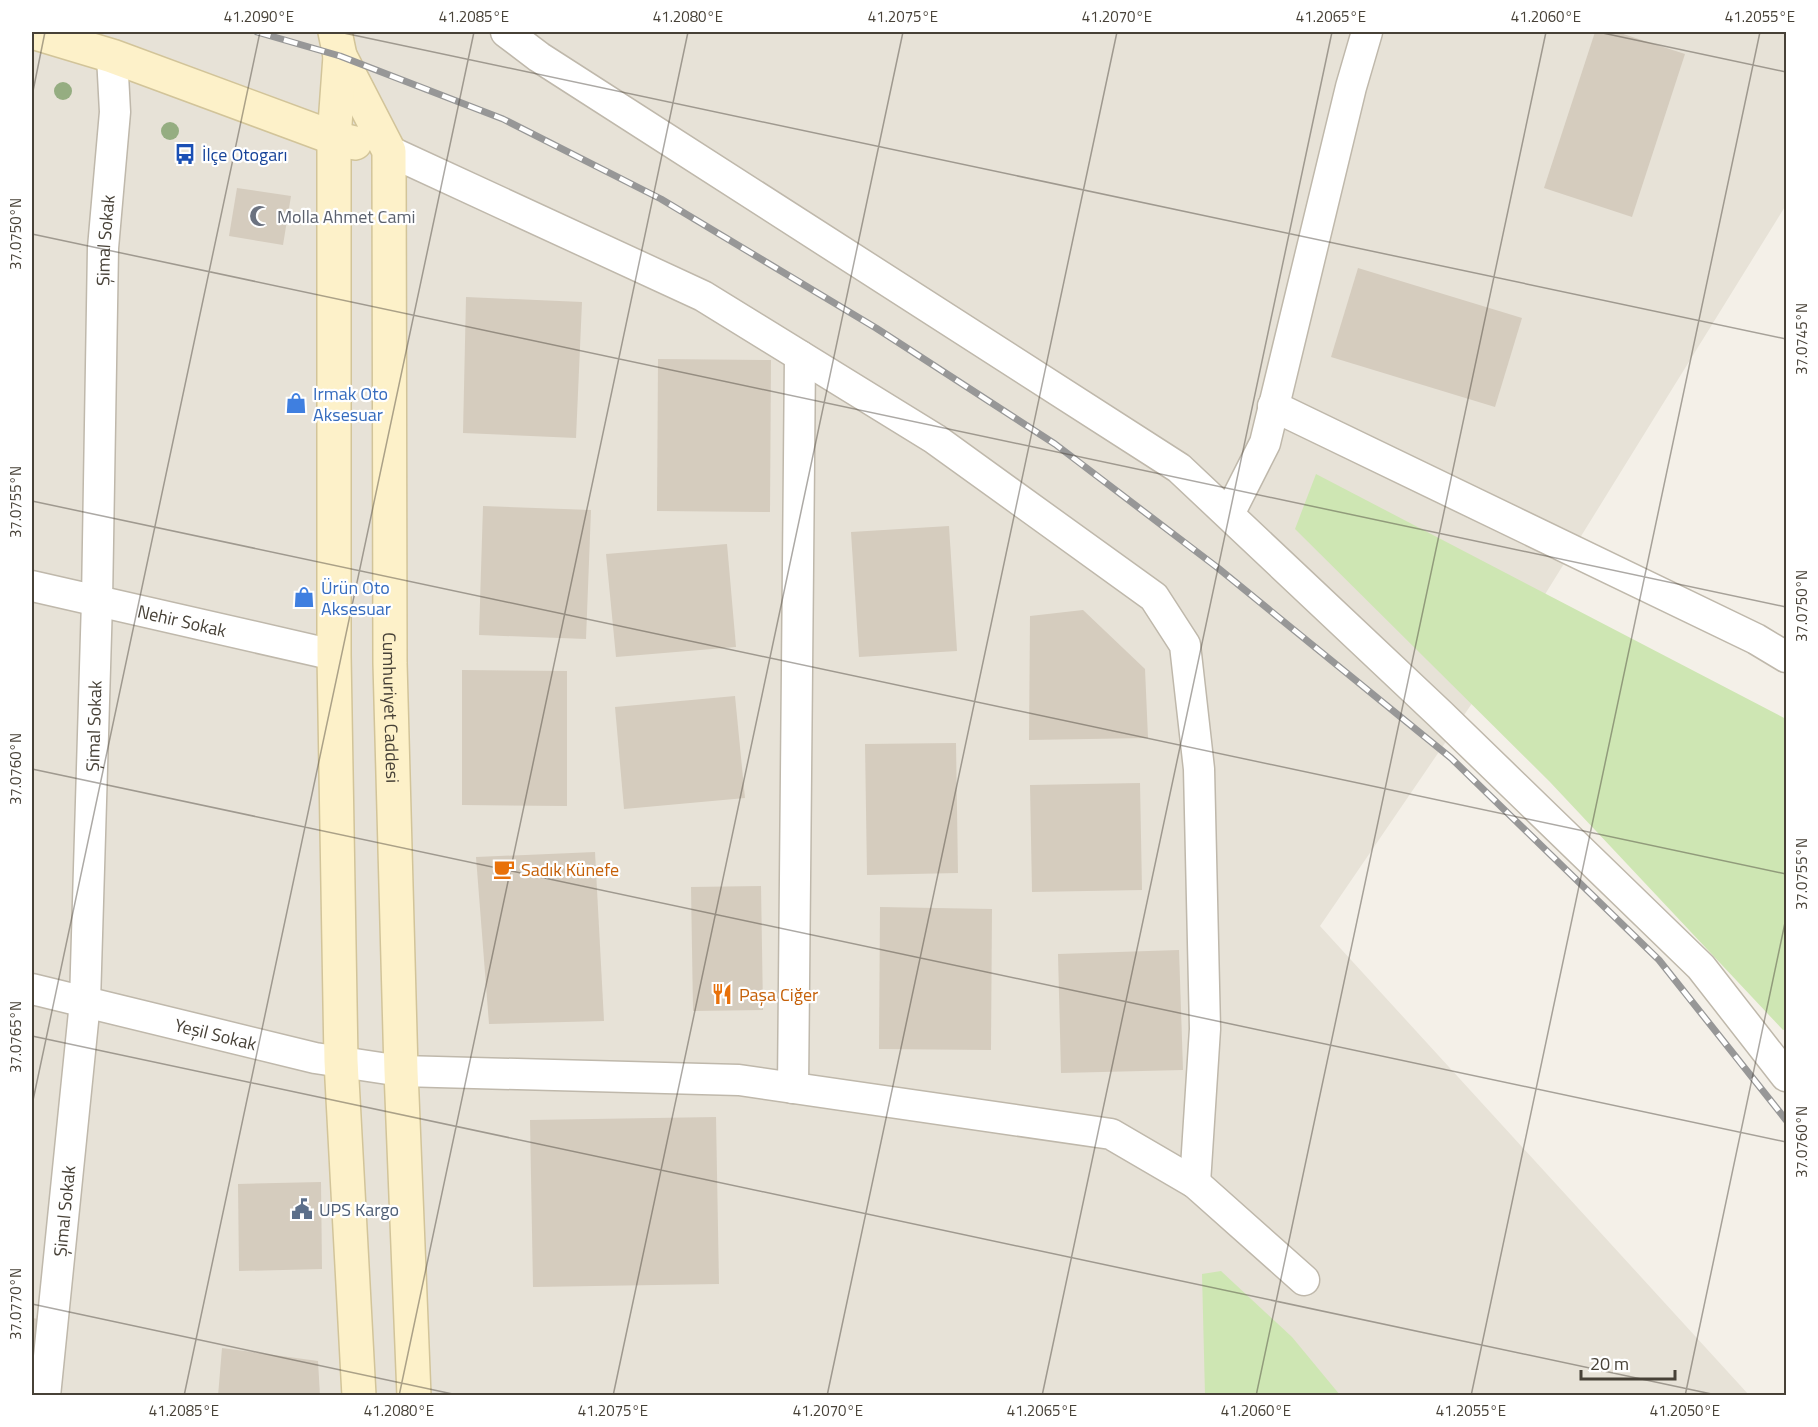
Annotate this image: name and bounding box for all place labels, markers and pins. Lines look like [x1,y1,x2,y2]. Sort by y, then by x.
place label: İlçe Otogarı [202,141,288,168]
bus stop icon: İlçe Otogarı [173,142,197,166]
place label: Molla Ahmet Cami [277,203,415,230]
mosque icon: Molla Ahmet Cami [248,204,272,228]
place label: Irmak Oto Aksesuar [313,380,388,428]
shop icon: Irmak Oto Aksesuar [284,391,308,415]
place label: Ürün Oto Aksesuar [321,574,391,622]
shop icon: Ürün Oto Aksesuar [292,585,316,609]
place label: Sadık Künefe [521,856,619,883]
cafe icon: Sadık Künefe [492,857,516,881]
place label: Paşa Ciğer [739,981,818,1008]
restaurant icon: Paşa Ciğer [710,982,734,1006]
place label: UPS Kargo [319,1196,399,1223]
public building icon: UPS Kargo [290,1197,314,1221]

